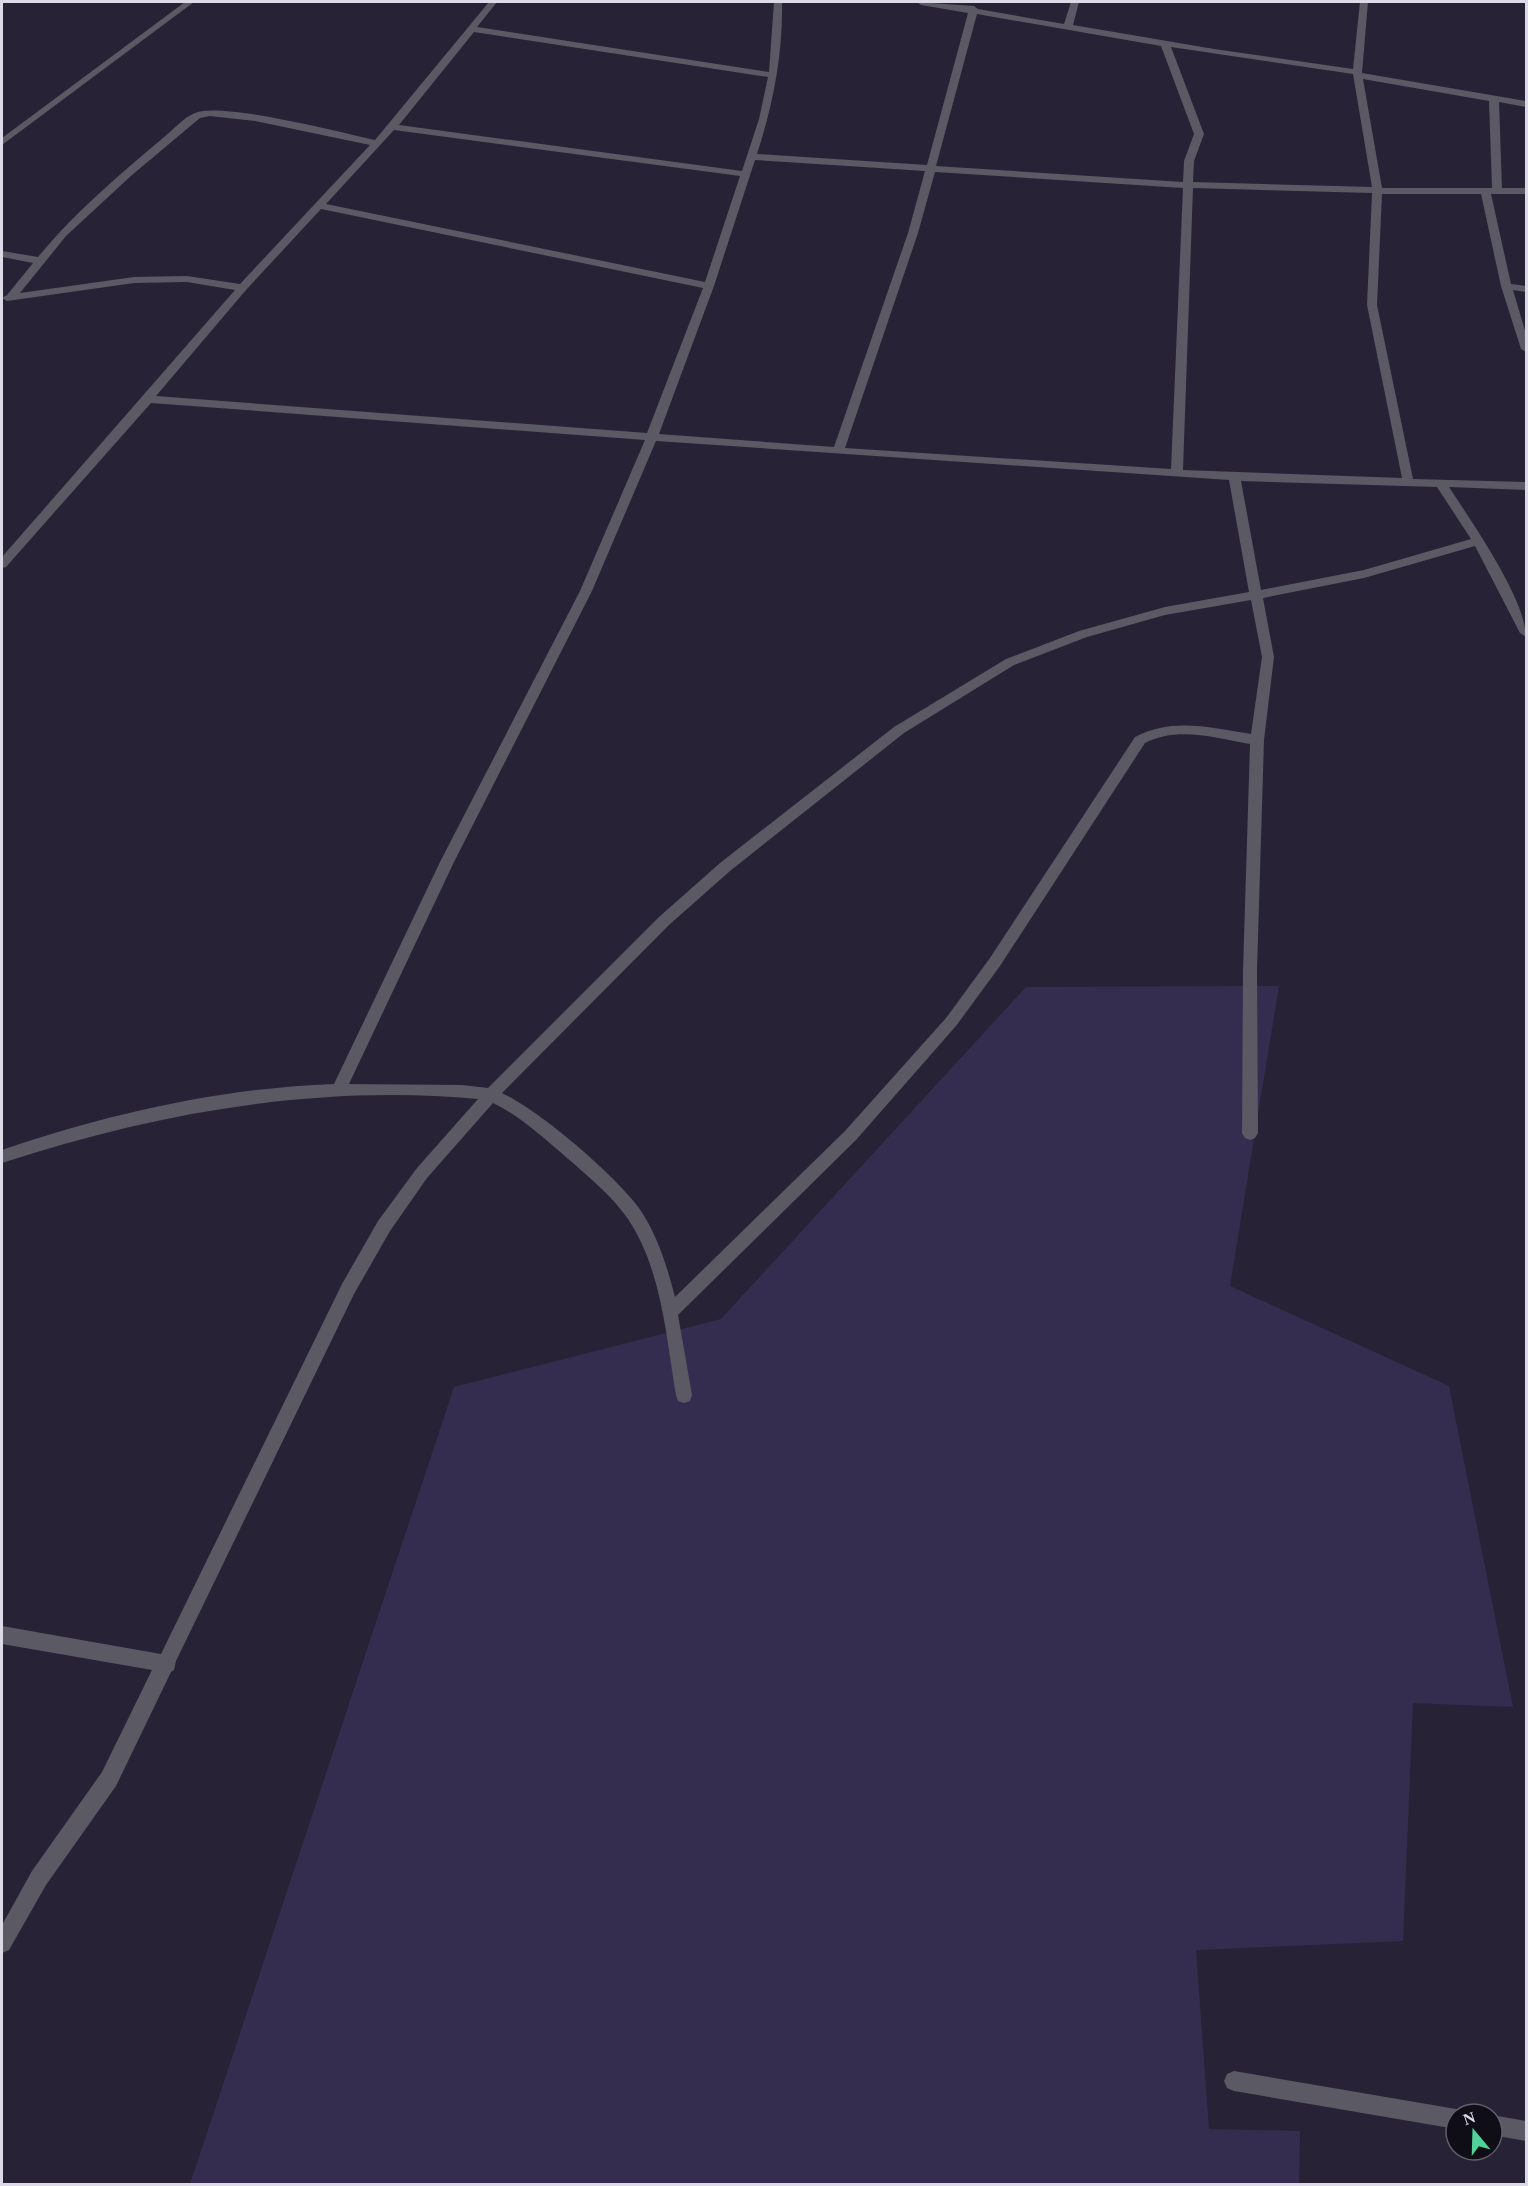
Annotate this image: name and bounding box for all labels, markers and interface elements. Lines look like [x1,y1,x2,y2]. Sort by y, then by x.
north arrow [1444,2102,1504,2162]
text: N [1461,2108,1478,2128]

